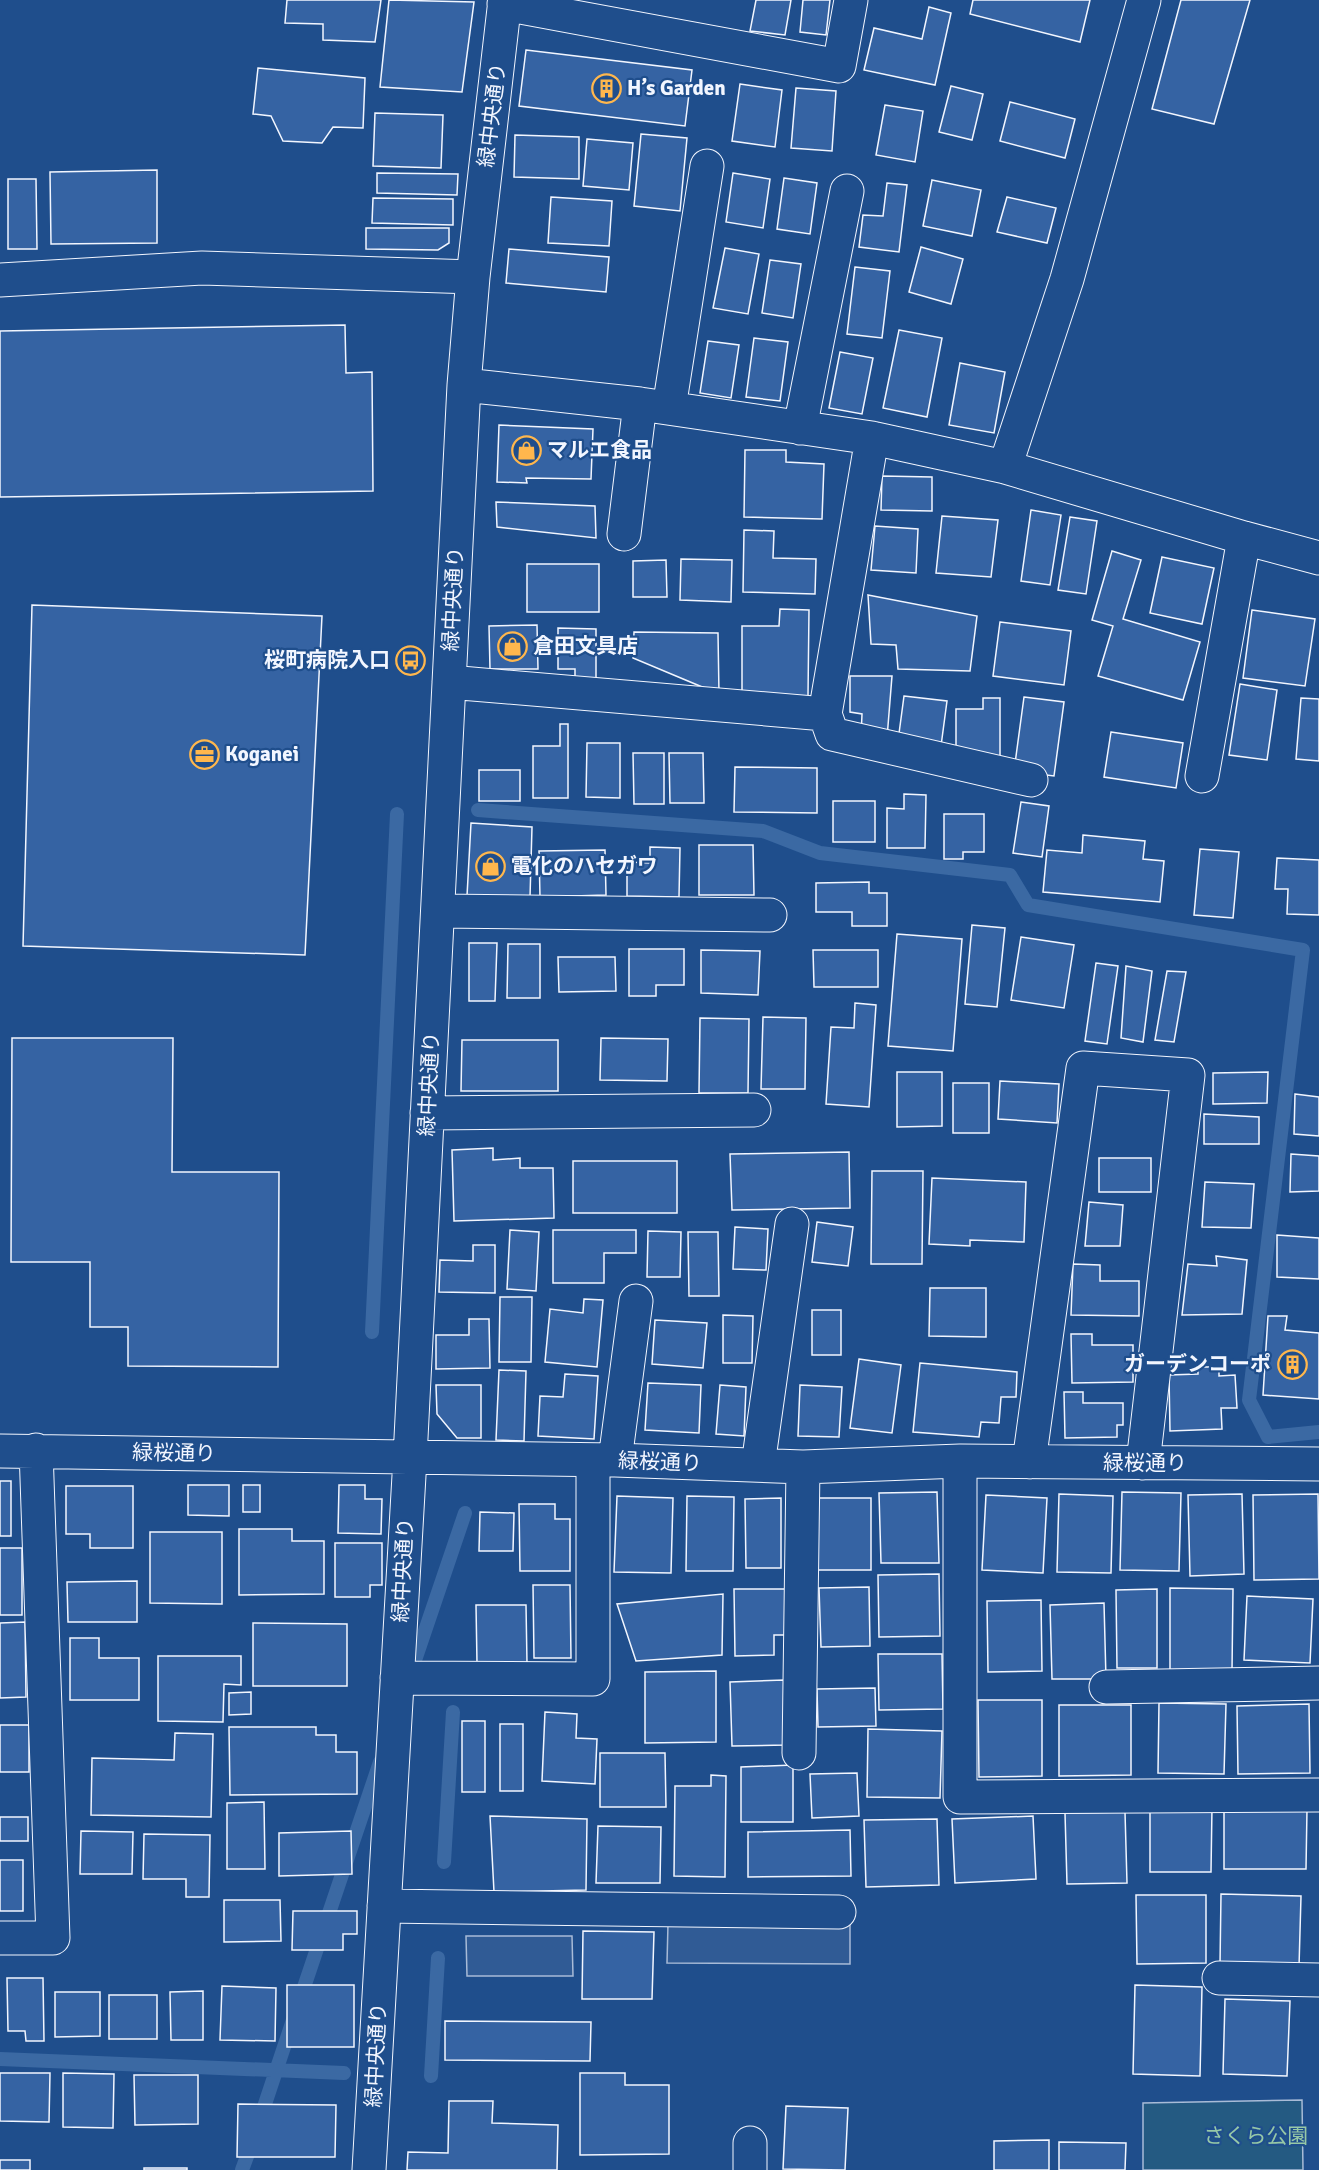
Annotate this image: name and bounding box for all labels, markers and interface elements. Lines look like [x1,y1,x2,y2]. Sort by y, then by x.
street label: 緑中央通り [473,61,511,169]
building icon: H’s Garden [590,72,622,104]
place label: H’s Garden [627,75,726,101]
shop icon: マルエ食品 [510,434,542,466]
place label: マルエ食品 [547,437,652,463]
street label: 緑中央通り [437,546,469,652]
shop icon: 倉田文具店 [496,630,528,662]
place label: 倉田文具店 [533,633,638,659]
bus stop icon: 桜町病院入口 [395,644,427,676]
place label: 桜町病院入口 [264,647,390,673]
office icon: Koganei [188,738,220,770]
place label: Koganei [225,741,299,767]
shop icon: 電化のハセガワ [474,850,506,882]
place label: 電化のハセガワ [511,853,658,879]
street label: 緑中央通り [413,1031,445,1137]
building icon: ガーデンコーポ [1276,1348,1308,1380]
place label: ガーデンコーポ [1124,1351,1271,1377]
street label: 緑桜通り [132,1439,216,1467]
street label: 緑桜通り [618,1448,702,1476]
street label: 緑桜通り [1103,1450,1187,1476]
street label: 緑中央通り [387,1517,419,1623]
street label: 緑中央通り [360,2002,392,2108]
park label: さくら公園 [1204,2123,1309,2149]

